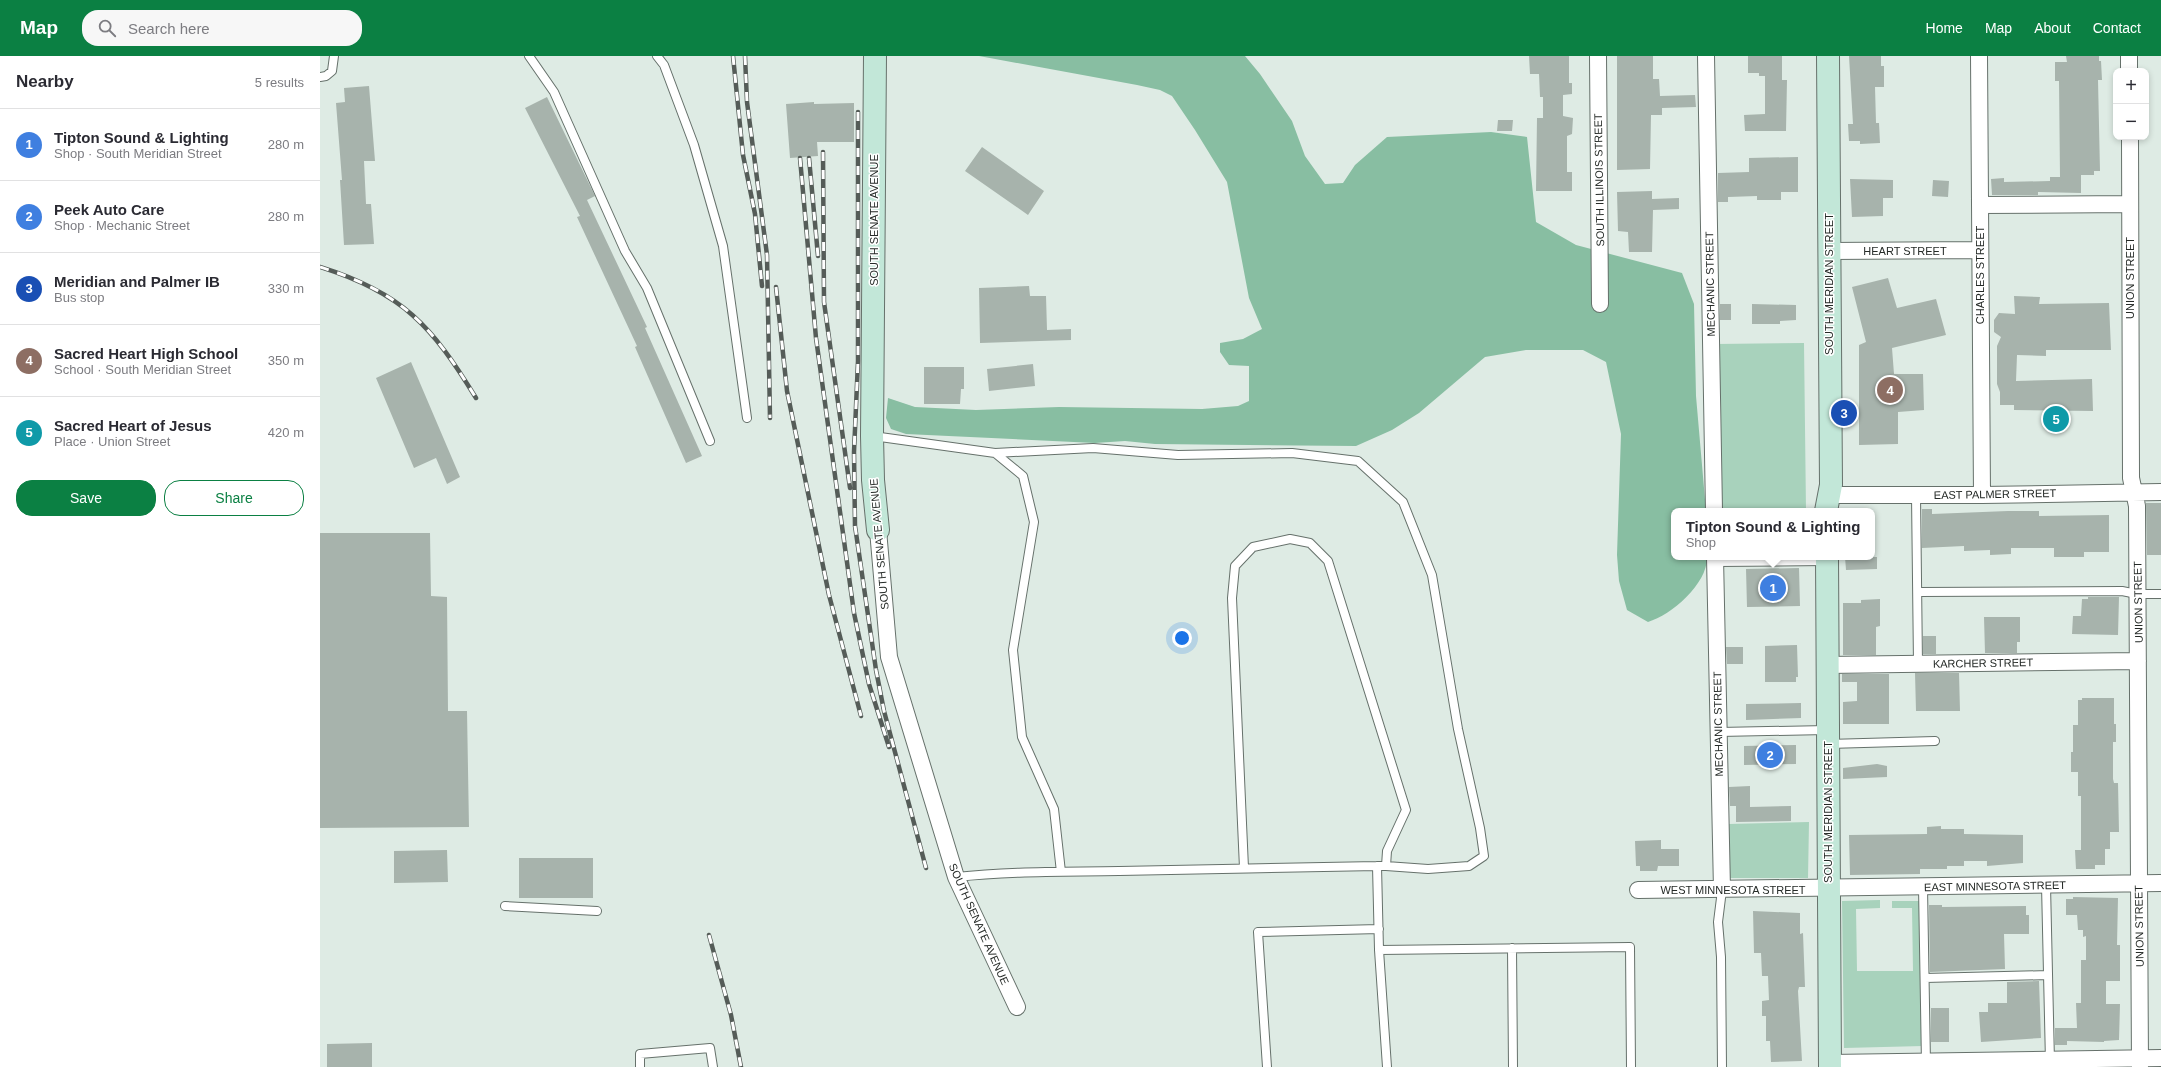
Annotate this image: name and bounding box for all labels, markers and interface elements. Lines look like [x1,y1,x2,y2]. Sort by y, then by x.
search box [82,10,362,46]
text: Map [20,17,58,38]
icon: search [96,17,118,39]
text: Search here [128,20,210,37]
text: Home [1926,20,1963,36]
text: Map [1985,20,2012,36]
text: About [2034,20,2071,36]
text: Contact [2093,20,2141,36]
map controls [2113,68,2149,140]
button: + [2113,68,2149,104]
text: Nearby [16,72,74,91]
text: 5 results [255,75,304,90]
button: − [2113,104,2149,140]
street label: SOUTH ILLINOIS STREET [1592,113,1606,247]
text: Tipton Sound & Lighting [54,129,229,146]
text: 1 [25,137,33,152]
text: 280 m [268,137,304,152]
text: Shop · South Meridian Street [54,146,222,161]
street label: SOUTH SENATE AVENUE [868,154,880,286]
text: Peek Auto Care [54,201,164,218]
text: 2 [25,209,33,224]
text: 280 m [268,209,304,224]
street label: SOUTH MERIDIAN STREET [1823,213,1835,355]
text: Shop · Mechanic Street [54,218,190,233]
street label: CHARLES STREET [1974,226,1986,324]
street label: MECHANIC STREET [1703,231,1717,337]
street label: UNION STREET [2124,237,2136,319]
street label: HEART STREET [1863,245,1947,257]
text: Meridian and Palmer IB [54,273,220,290]
text: 3 [25,281,33,296]
text: 330 m [268,281,304,296]
text: Bus stop [54,290,105,305]
text: Sacred Heart High School [54,345,238,362]
text: 4 [25,353,33,368]
text: 350 m [268,353,304,368]
text: School · South Meridian Street [54,362,231,377]
pin: 4 [1877,375,1903,405]
pin: 3 [1831,398,1857,428]
pin: 5 [2043,404,2069,434]
text: Sacred Heart of Jesus [54,417,212,434]
text: 5 [25,425,33,440]
text: 420 m [268,425,304,440]
text: Place · Union Street [54,434,170,449]
street label: SOUTH SENATE AVENUE [867,478,891,610]
button: Save [16,480,156,516]
button: Share [164,480,304,516]
street label: EAST PALMER STREET [1934,487,2057,501]
popup [1671,508,1875,560]
text: Tipton Sound & Lighting [1686,518,1860,535]
text: Shop [1686,535,1716,550]
street label: UNION STREET [2131,561,2145,643]
pin: 1 [1760,573,1786,603]
your location [1172,628,1192,648]
street label: KARCHER STREET [1933,656,2033,670]
street label: MECHANIC STREET [1711,671,1725,777]
pin: 2 [1757,740,1783,770]
street label: SOUTH MERIDIAN STREET [1822,741,1834,883]
street label: SOUTH SENATE AVENUE [947,861,1011,987]
street label: EAST MINNESOTA STREET [1924,879,2066,893]
street label: WEST MINNESOTA STREET [1660,884,1806,896]
street label: UNION STREET [2132,885,2146,967]

